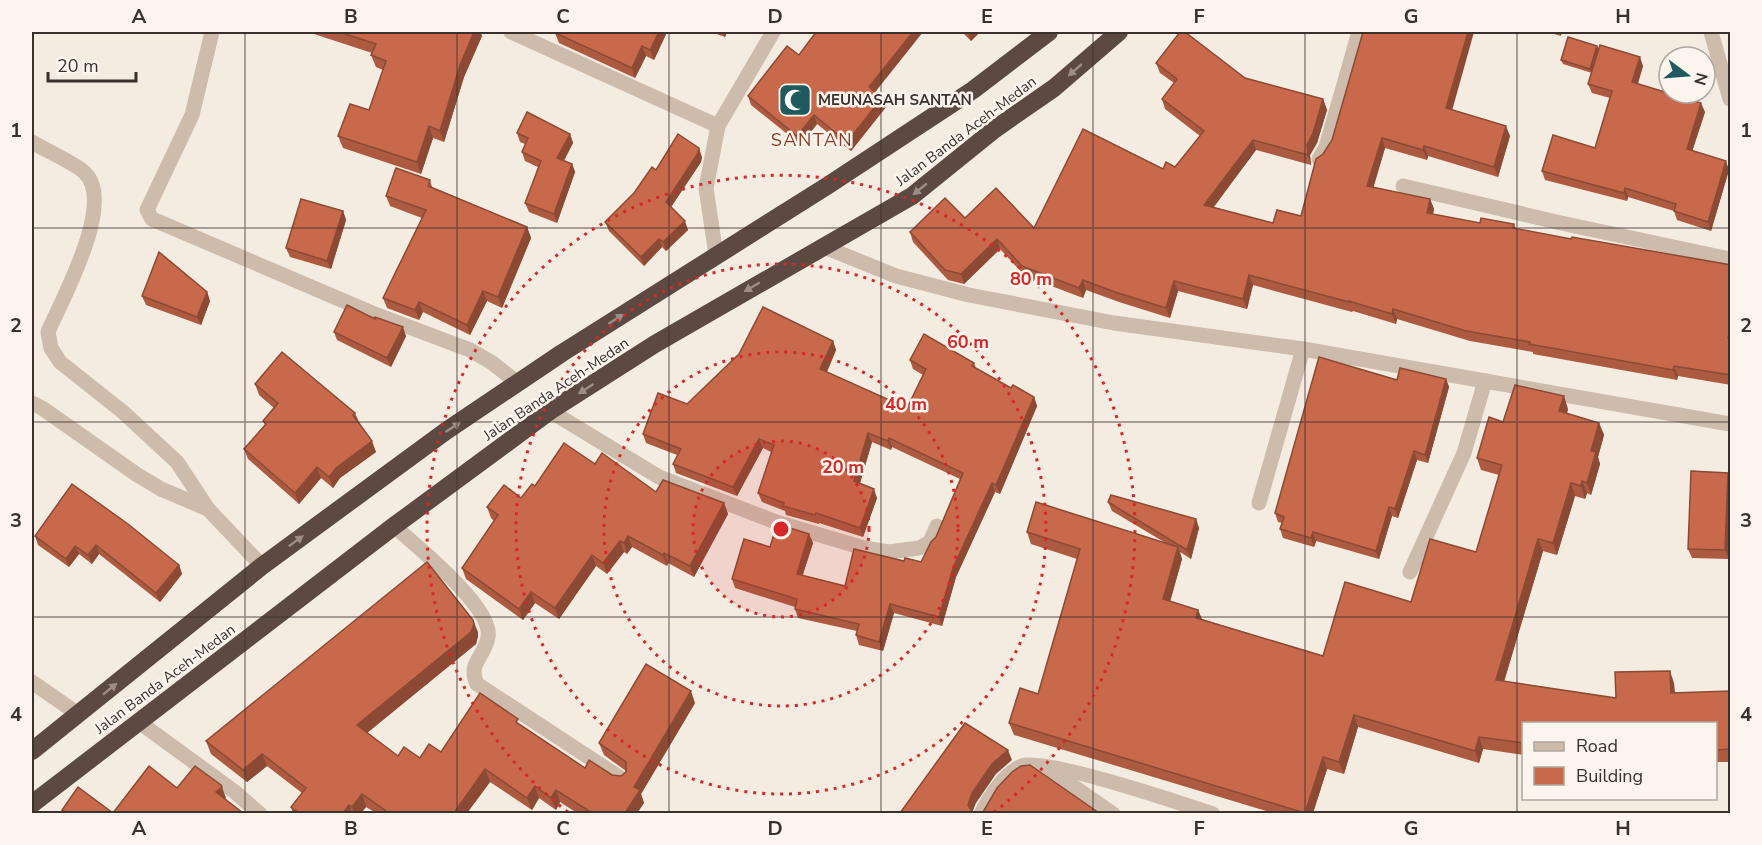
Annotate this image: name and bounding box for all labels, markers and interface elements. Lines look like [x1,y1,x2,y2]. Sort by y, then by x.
text: A [132,3,147,30]
text: B [344,3,358,30]
text: C [556,3,570,30]
text: D [767,3,783,30]
text: E [981,3,993,30]
text: F [1193,3,1205,30]
text: G [1404,3,1418,30]
text: H [1615,3,1631,30]
scale bar [48,45,136,83]
north arrow [1657,45,1717,105]
text: 20 m [57,54,99,78]
one-way arrow [1068,63,1083,76]
text: N [1688,70,1713,88]
street label: Jalan Banda Aceh-Medan [891,71,1040,191]
mosque icon: MEUNASAH SANTAN [777,82,813,118]
place label: MEUNASAH SANTAN [818,90,972,110]
text: 1 [10,117,22,144]
text: 1 [1740,117,1752,144]
district label: SANTAN [771,128,853,152]
one-way arrow [913,183,928,195]
text: 80 m [1010,267,1052,291]
one-way arrow [743,282,760,292]
text: 2 [10,312,22,339]
text: 2 [1740,312,1752,339]
one-way arrow [607,313,624,324]
text: 60 m [947,330,989,354]
street label: Jalan Banda Aceh-Medan [479,333,633,446]
one-way arrow [577,383,594,394]
text: 40 m [885,392,927,416]
one-way arrow [445,421,461,432]
text: 20 m [822,455,864,479]
text: 3 [10,507,22,534]
text: 3 [1740,507,1752,534]
centre of rings [771,519,791,539]
one-way arrow [288,536,303,548]
street label: Jalan Banda Aceh-Medan [90,619,239,739]
one-way arrow [102,682,118,695]
text: 4 [10,701,22,728]
text: 4 [1740,701,1752,728]
legend [1522,722,1717,800]
text: Road [1576,734,1618,758]
text: Building [1576,764,1643,788]
text: A [132,815,147,842]
text: B [344,815,358,842]
text: C [556,815,570,842]
text: D [767,815,783,842]
text: E [981,815,993,842]
text: F [1193,815,1205,842]
text: G [1404,815,1418,842]
text: H [1615,815,1631,842]

